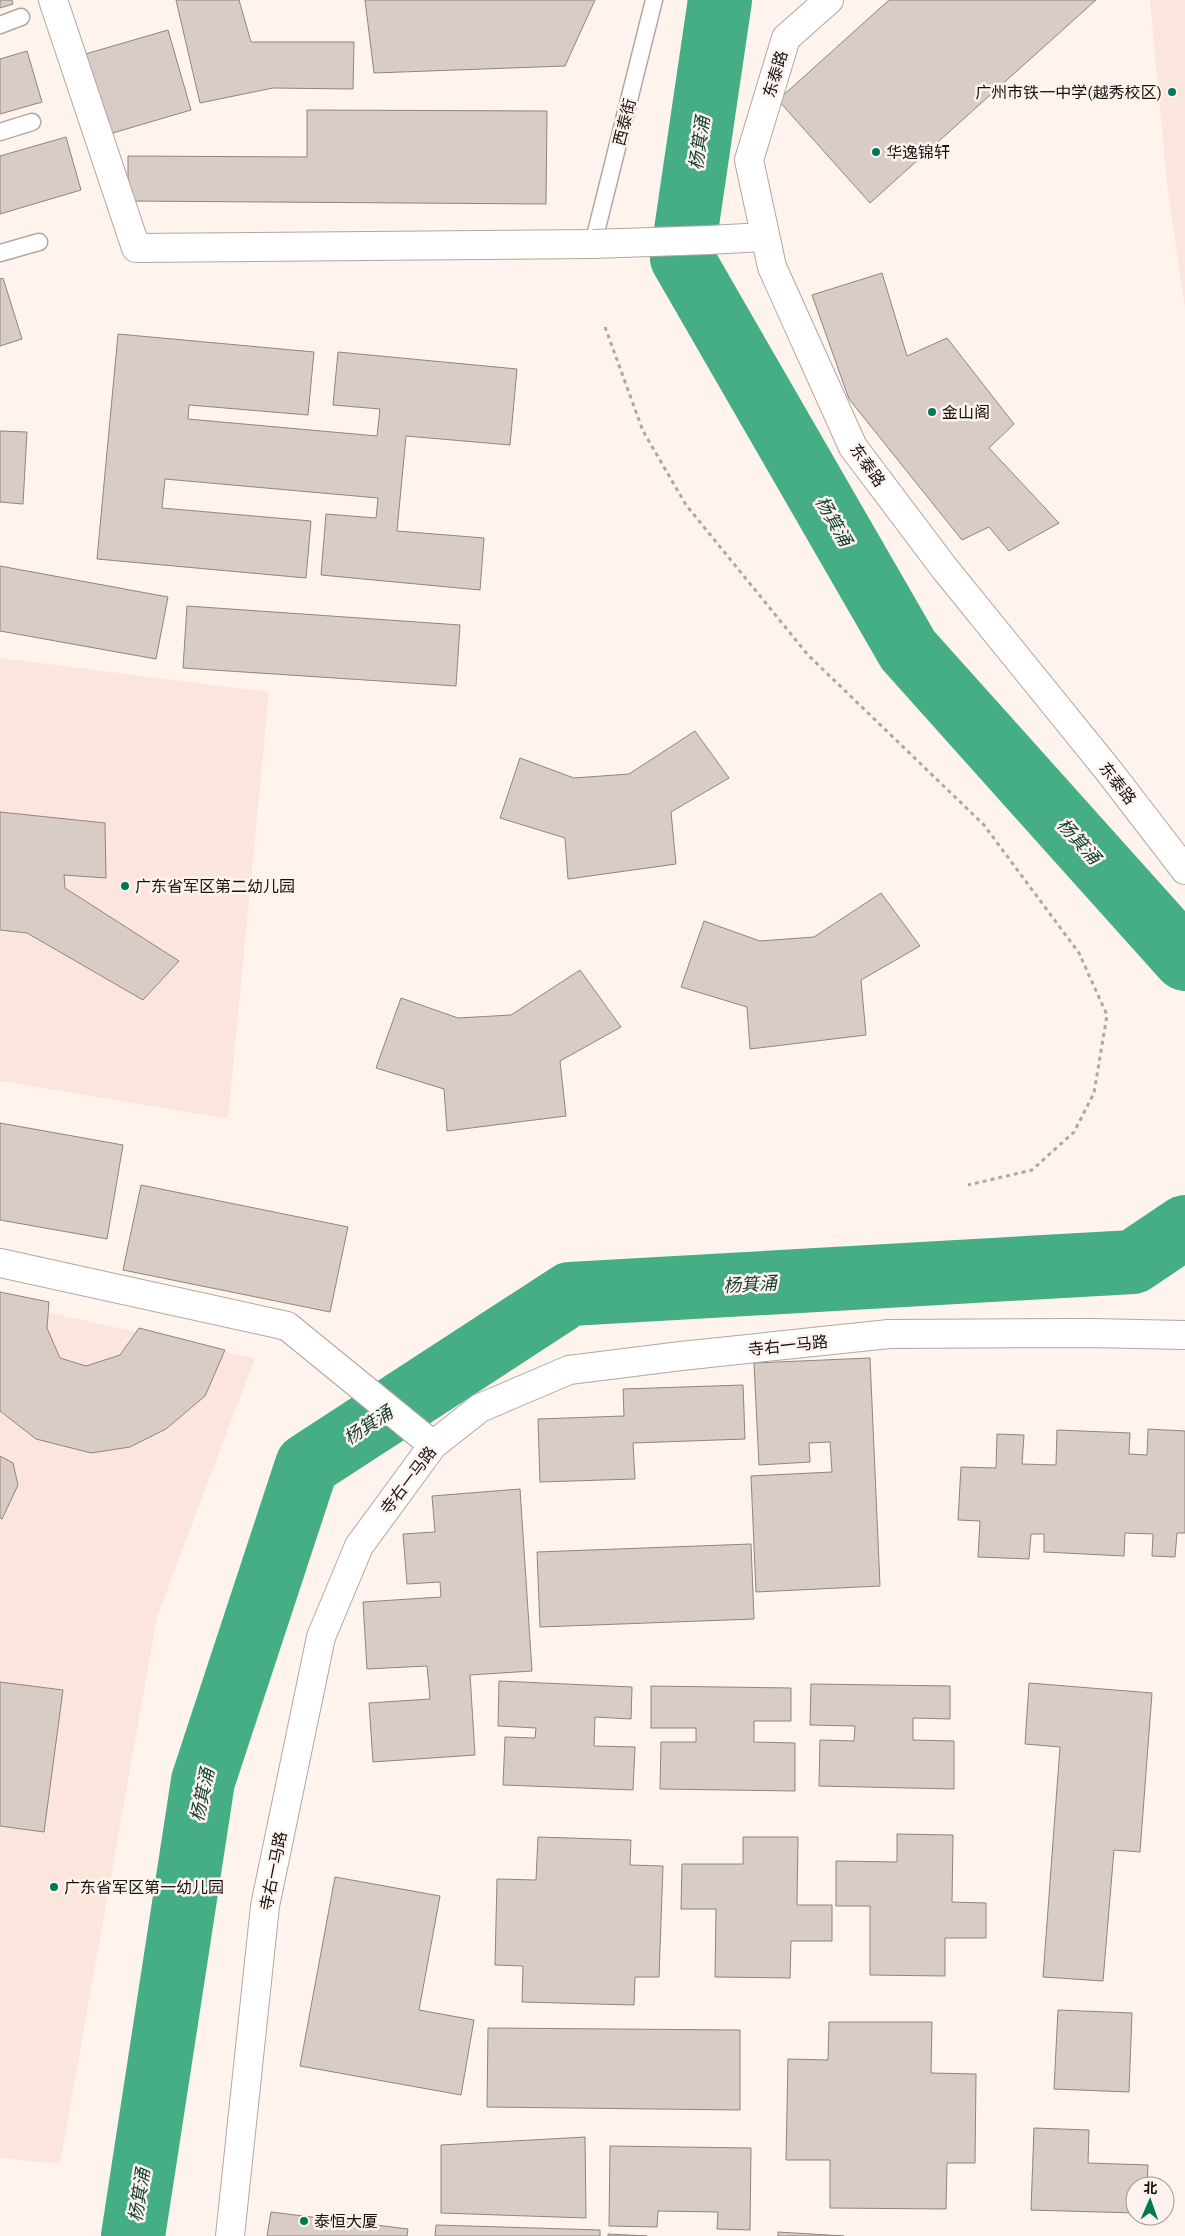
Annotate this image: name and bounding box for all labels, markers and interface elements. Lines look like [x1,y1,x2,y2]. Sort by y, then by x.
street label: 东泰路 [757,48,793,100]
place label: 广州市铁一中学(越秀校区) [975,81,1162,103]
marker: 广州市铁一中学(越秀校区) [1166,86,1178,98]
street label: 西泰街 [608,96,640,148]
water label: 杨箕涌 [683,113,715,171]
place label: 华逸锦轩 [886,141,950,163]
marker: 华逸锦轩 [870,146,882,158]
place label: 金山阁 [942,401,990,423]
marker: 金山阁 [926,406,938,418]
street label: 东泰路 [845,439,891,491]
water label: 杨箕涌 [810,491,859,552]
street label: 东泰路 [1095,757,1141,809]
water label: 杨箕涌 [1052,813,1108,871]
place label: 广东省军区第二幼儿园 [135,875,295,897]
marker: 广东省军区第二幼儿园 [119,880,131,892]
water label: 杨箕涌 [722,1270,780,1298]
street label: 寺右一马路 [747,1330,829,1360]
water label: 杨箕涌 [339,1399,399,1450]
street label: 寺右一马路 [375,1441,441,1519]
water label: 杨箕涌 [184,1764,220,1824]
street label: 寺右一马路 [255,1830,291,1912]
place label: 广东省军区第一幼儿园 [64,1876,224,1898]
marker: 广东省军区第一幼儿园 [48,1881,60,1893]
water label: 杨箕涌 [122,2164,156,2224]
north arrow [1125,2176,1175,2226]
text: 北 [1143,2178,1158,2198]
place label: 泰恒大厦 [314,2210,378,2232]
marker: 泰恒大厦 [298,2215,310,2227]

